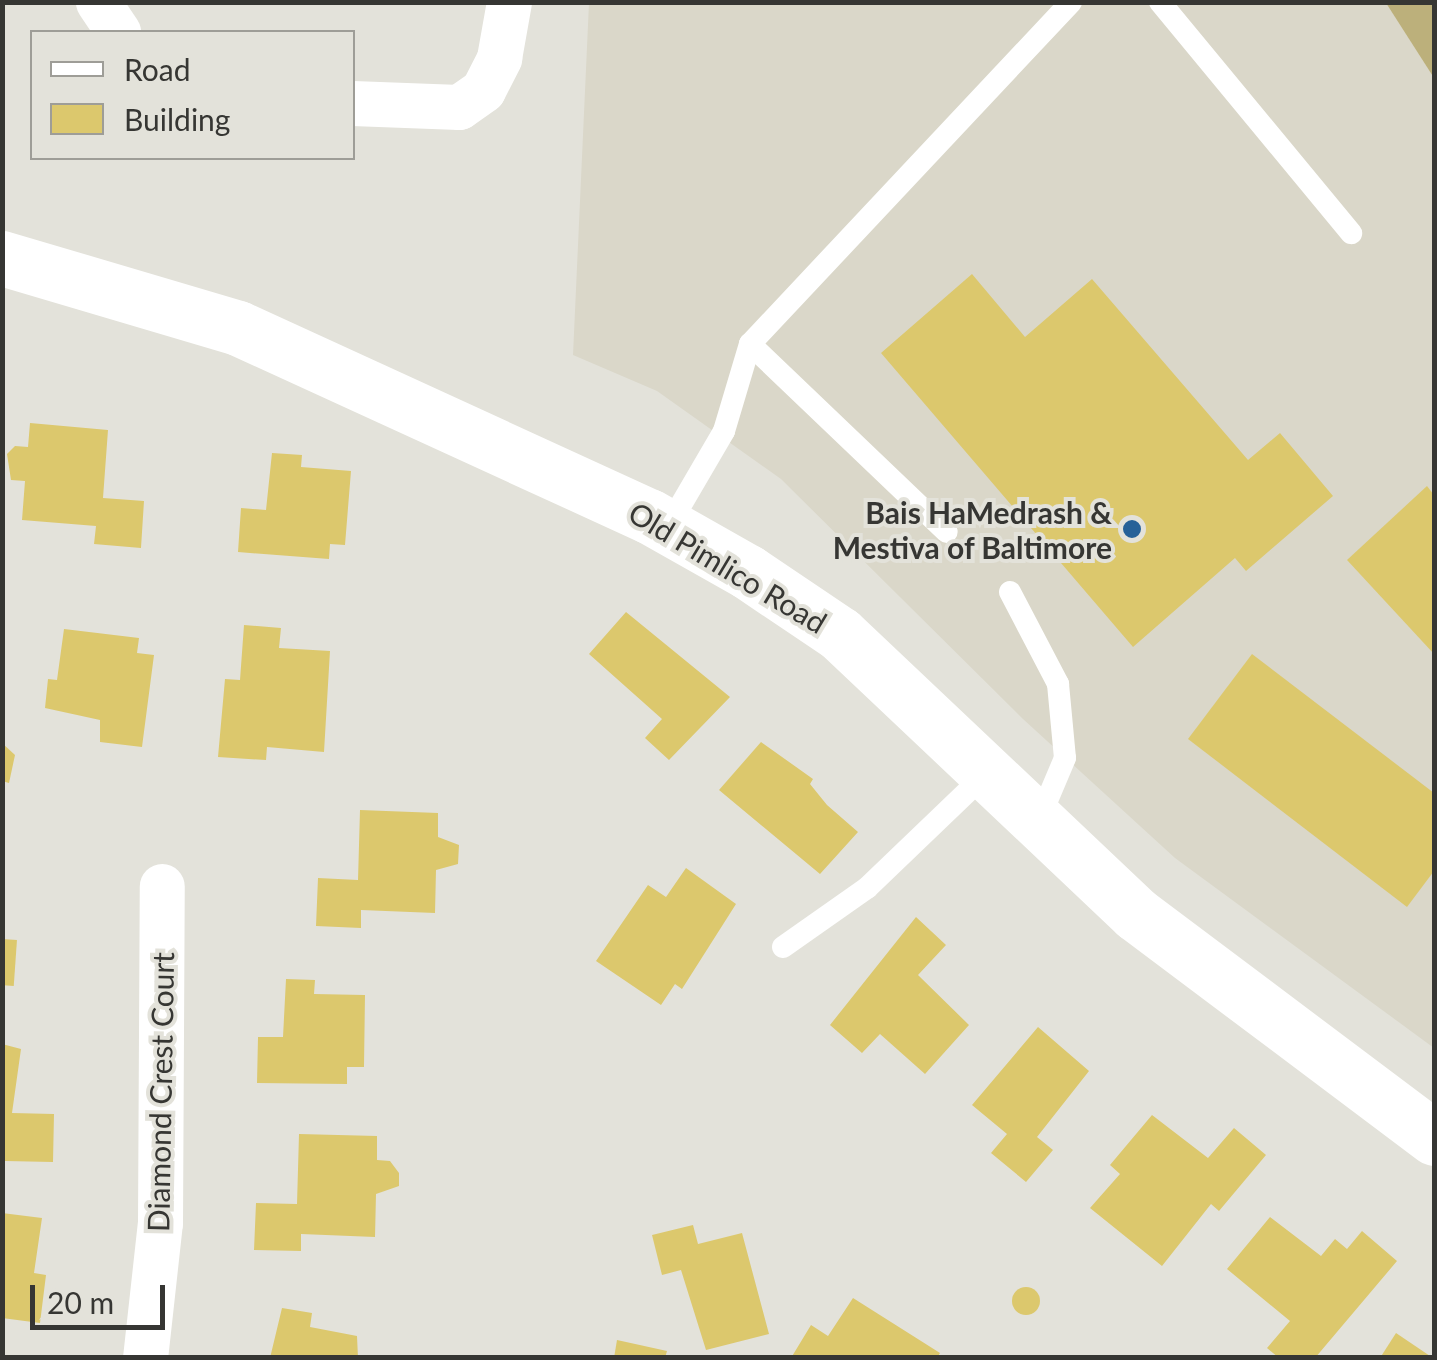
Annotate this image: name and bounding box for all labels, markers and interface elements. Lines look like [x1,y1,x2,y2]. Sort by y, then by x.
legend [30,30,355,160]
text: Road [124,51,191,87]
text: Building [124,101,230,137]
street label: Old Pimlico Road [622,494,834,640]
place label: Bais HaMedrash & Mestiva of Baltimore [832,494,1112,564]
marker: Bais HaMedrash & Mestiva of Baltimore [1121,518,1143,540]
street label: Diamond Crest Court [140,952,180,1232]
scale bar [35,1265,170,1327]
text: 20 m [47,1284,114,1320]

